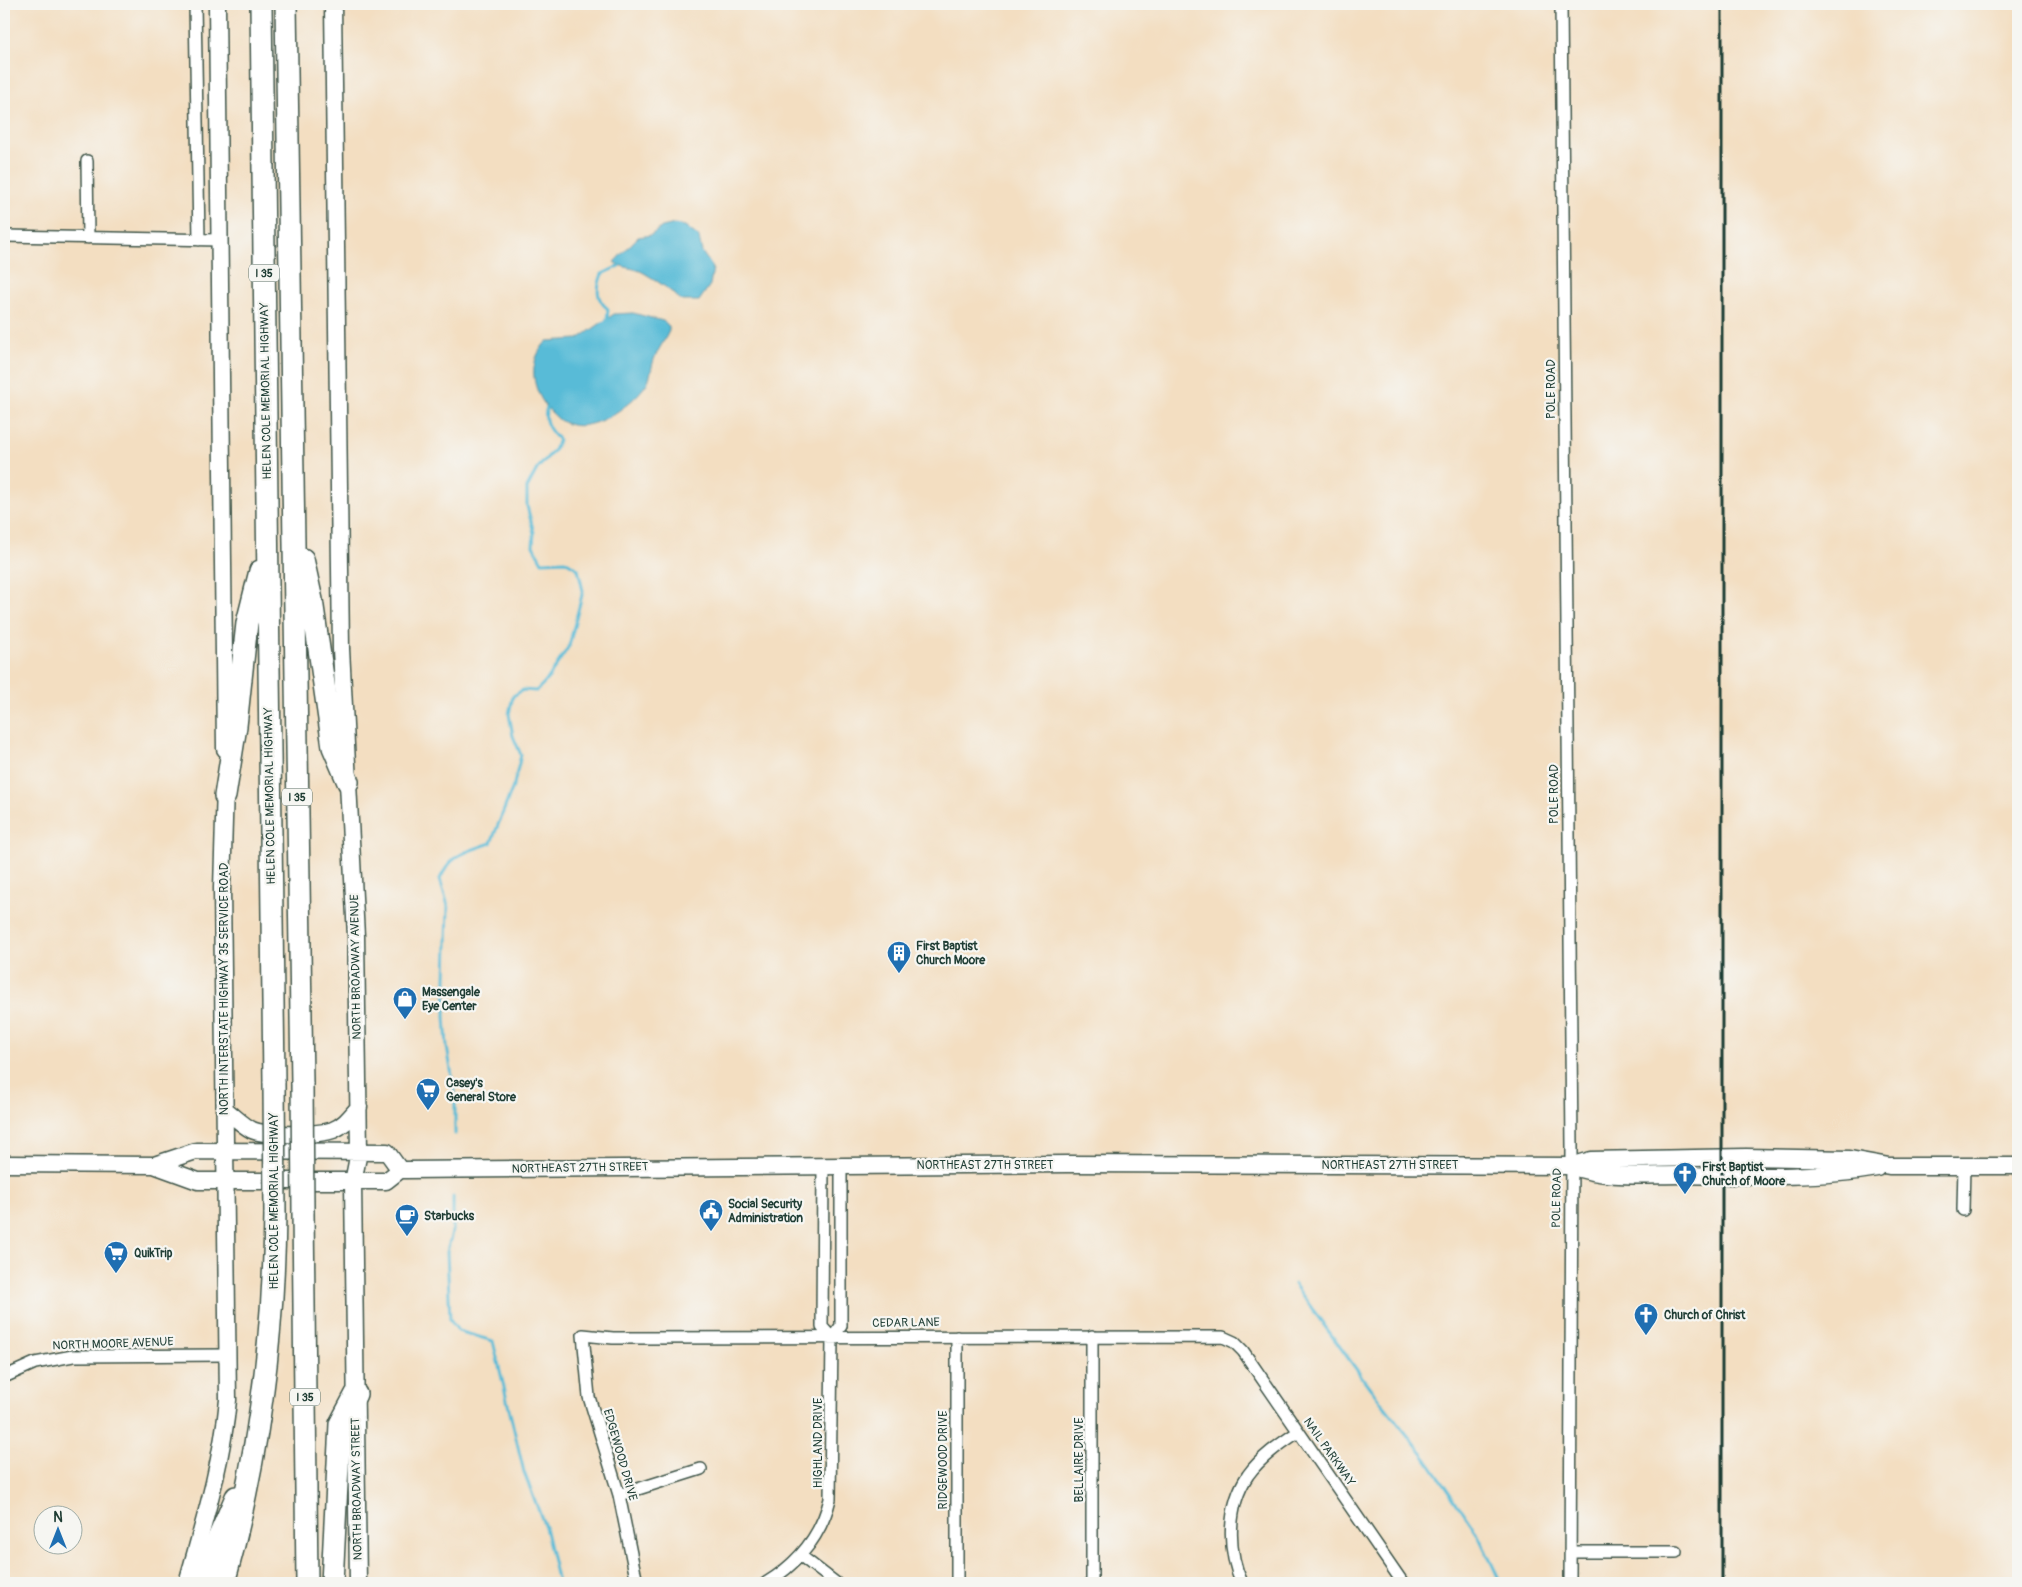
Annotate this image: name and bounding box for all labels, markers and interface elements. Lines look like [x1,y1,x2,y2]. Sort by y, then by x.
road number: I 35 [249,264,279,282]
street label: HELEN COLE MEMORIAL HIGHWAY [257,302,275,480]
street label: POLE ROAD [1544,359,1559,419]
street label: HELEN COLE MEMORIAL HIGHWAY [261,707,279,885]
street label: POLE ROAD [1547,764,1562,824]
road number: I 35 [282,789,312,806]
street label: NORTH INTERSTATE HIGHWAY 35 SERVICE ROAD [217,862,232,1115]
street label: NORTH BROADWAY AVENUE [347,894,365,1040]
place label: First Baptist Church Moore [916,939,986,968]
building icon: First Baptist Church Moore [886,940,912,974]
place label: Massengale Eye Center [422,985,481,1014]
shop icon: Massengale Eye Center [392,986,418,1020]
place label: Casey's General Store [446,1076,517,1105]
supermarket icon: Casey's General Store [415,1077,441,1111]
street label: HELEN COLE MEMORIAL HIGHWAY [267,1112,282,1290]
street label: NORTHEAST 27TH STREET [917,1158,1054,1173]
street label: NORTHEAST 27TH STREET [1322,1158,1459,1173]
street label: NORTHEAST 27TH STREET [511,1159,649,1177]
place label: First Baptist Church of Moore [1702,1160,1786,1189]
church icon: First Baptist Church of Moore [1672,1161,1698,1195]
street label: POLE ROAD [1549,1168,1565,1228]
place label: Social Security Administration [728,1197,803,1226]
public building icon: Social Security Administration [698,1198,724,1232]
cafe icon: Starbucks [394,1203,420,1237]
place label: Starbucks [424,1209,475,1224]
supermarket icon: QuikTrip [103,1240,129,1274]
place label: QuikTrip [134,1246,173,1261]
church icon: Church of Christ [1633,1302,1659,1336]
place label: Church of Christ [1664,1308,1746,1323]
street label: CEDAR LANE [872,1315,940,1331]
street label: NORTH MOORE AVENUE [52,1334,174,1354]
road number: I 35 [290,1388,320,1405]
street label: HIGHLAND DRIVE [811,1398,826,1488]
street label: EDGEWOOD DRIVE [600,1407,640,1503]
street label: RIDGEWOOD DRIVE [936,1411,951,1509]
street label: NAIL PARKWAY [1300,1415,1358,1489]
street label: NORTH BROADWAY STREET [348,1417,366,1561]
street label: BELLAIRE DRIVE [1072,1418,1087,1502]
north arrow [32,1504,82,1554]
text: N [53,1509,63,1526]

